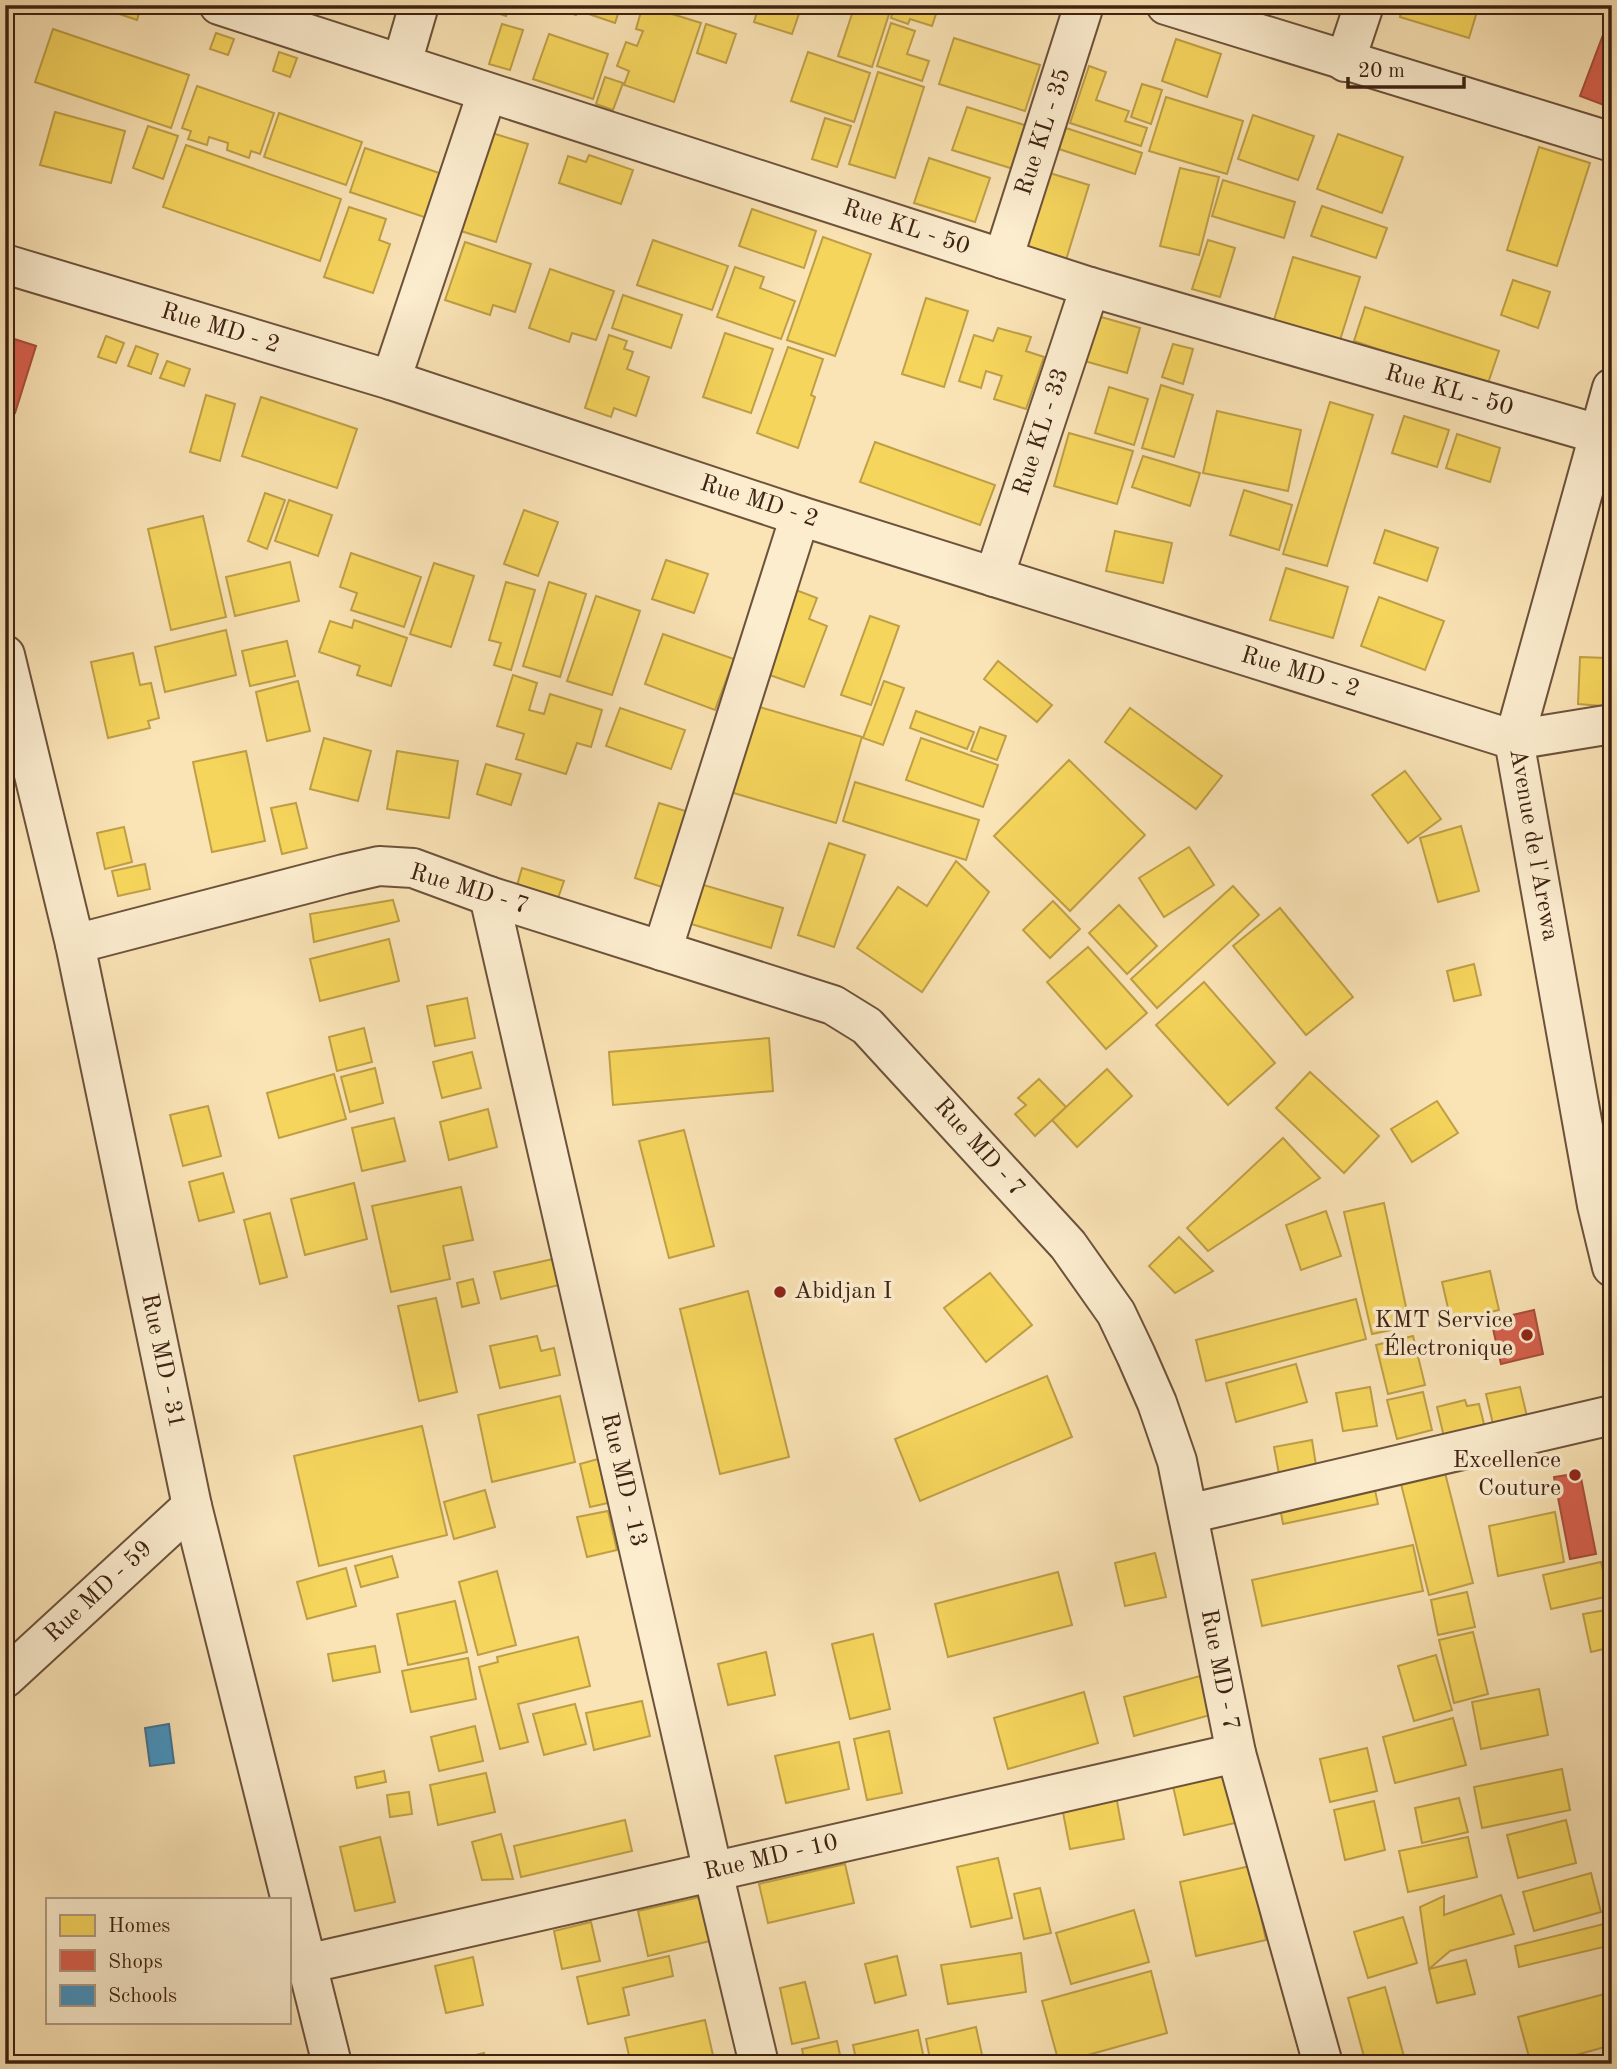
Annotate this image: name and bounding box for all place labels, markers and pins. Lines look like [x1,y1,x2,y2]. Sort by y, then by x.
place label: Abidjan I [794,1280,892,1304]
marker: Abidjan I [772,1284,788,1300]
place label: KMT Service Électronique [1374,1309,1513,1361]
marker: KMT Service Électronique [1519,1327,1535,1343]
place label: Excellence Couture [1453,1449,1561,1501]
marker: Excellence Couture [1567,1467,1583,1483]

